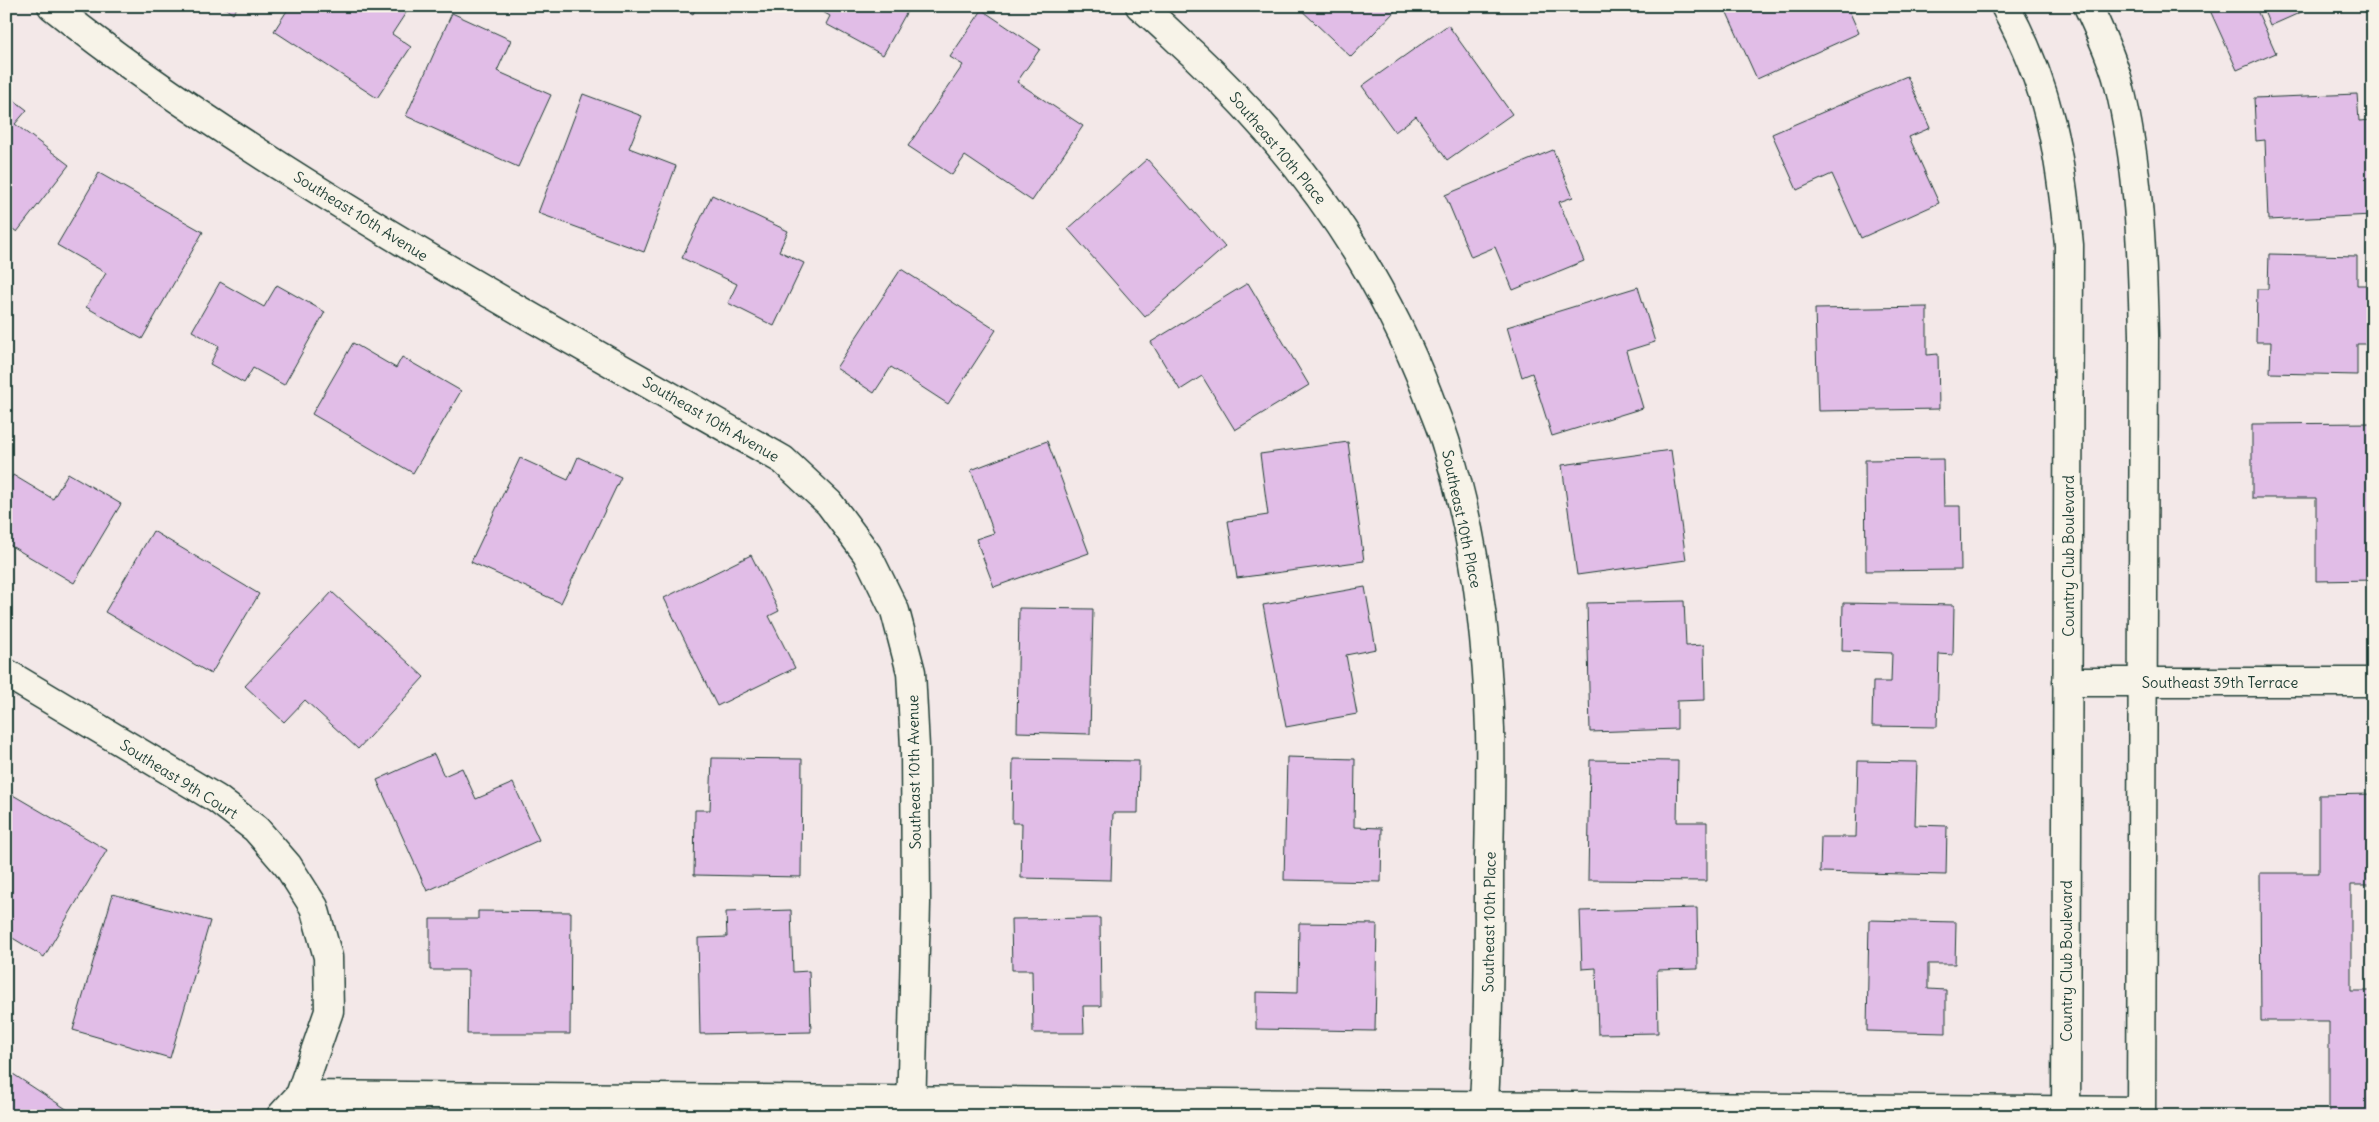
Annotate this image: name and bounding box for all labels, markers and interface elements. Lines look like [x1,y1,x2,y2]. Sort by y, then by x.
street label: Southeast 10th Place [1225,88,1331,208]
street label: Southeast 10th Avenue [290,167,432,265]
street label: Southeast 10th Avenue [639,372,783,466]
street label: Southeast 10th Place [1438,448,1486,590]
street label: Country Club Boulevard [2059,475,2078,637]
street label: Southeast 39th Terrace [2142,673,2298,692]
street label: Southeast 10th Avenue [903,694,925,850]
street label: Southeast 9th Court [117,735,241,823]
street label: Southeast 10th Place [1478,851,1500,993]
street label: Country Club Boulevard [2057,880,2076,1042]

